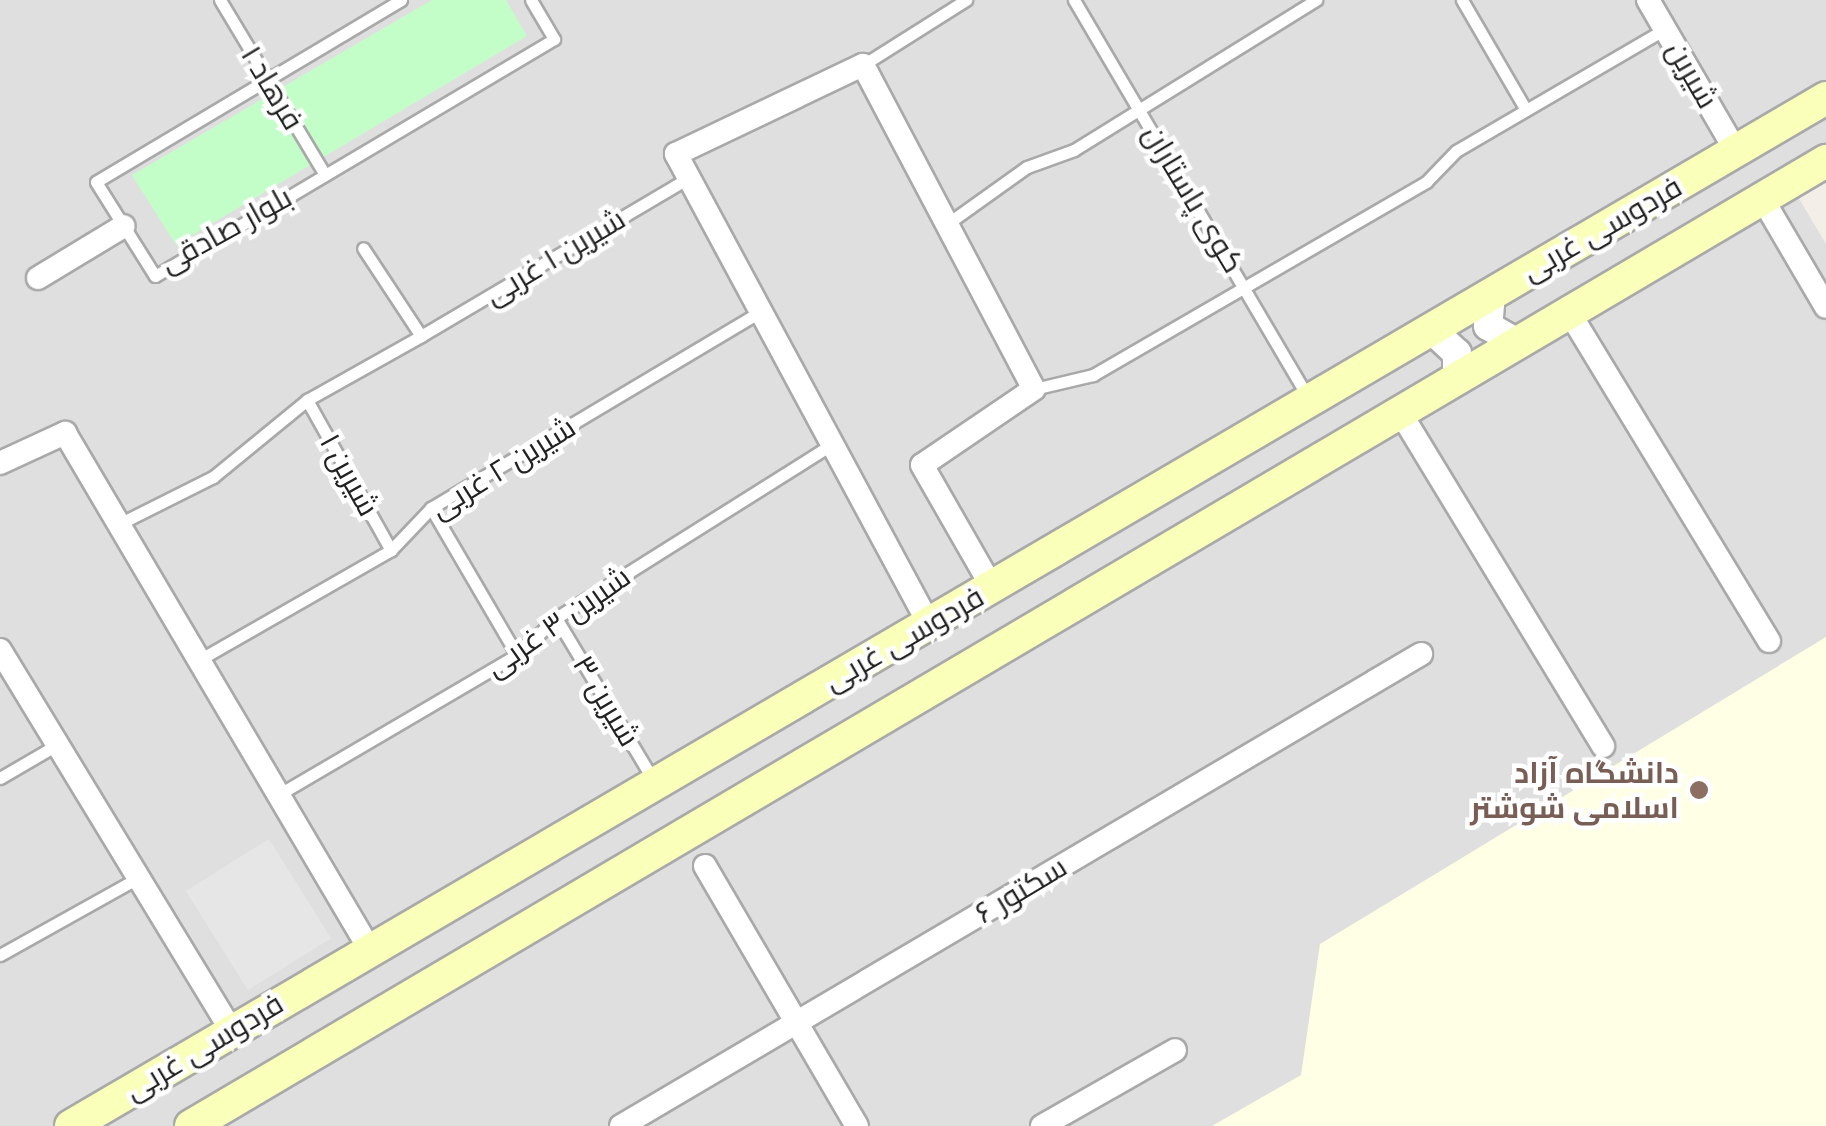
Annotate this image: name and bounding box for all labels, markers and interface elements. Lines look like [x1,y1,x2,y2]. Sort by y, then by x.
street label: شیرین [1659,35,1725,115]
street label: فرهاد ۱ [233,40,311,136]
street label: کوی پاستاران [1135,119,1251,279]
street label: فردوسی غربی [1516,169,1688,289]
street label: بلوار صادقی [154,179,298,281]
street label: شیرین ۱ غربی [478,201,632,313]
street label: شیرین ۲ غربی [424,409,582,527]
street label: شیرین ۱ [312,428,386,522]
street label: شیرین ۳ غربی [479,559,637,685]
street label: فردوسی غربی [818,579,990,699]
street label: شیرین ۳ [565,649,647,753]
place label: دانشگاه آزاد اسلامی شوشتر [1470,755,1679,826]
marker: دانشگاه آزاد اسلامی شوشتر [1688,779,1710,801]
street label: سکتور ۶ [969,849,1073,931]
street label: فردوسی غربی [118,986,290,1108]

